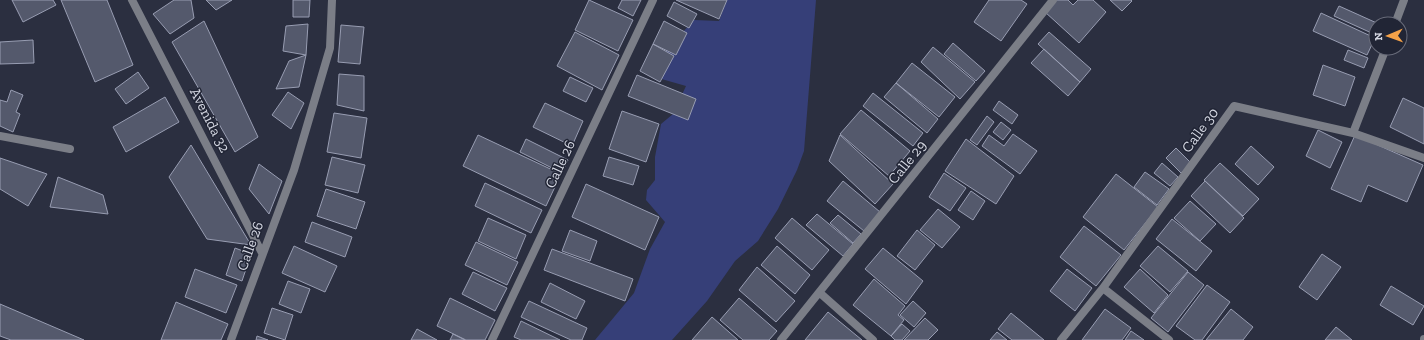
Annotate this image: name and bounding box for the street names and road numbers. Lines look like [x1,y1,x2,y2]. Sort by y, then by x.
street label: Avenida 32 [186,85,234,156]
street label: Calle 30 [1178,104,1222,156]
street label: Calle 29 [884,136,930,188]
street label: Calle 26 [541,137,579,191]
street label: Calle 26 [233,219,267,273]

